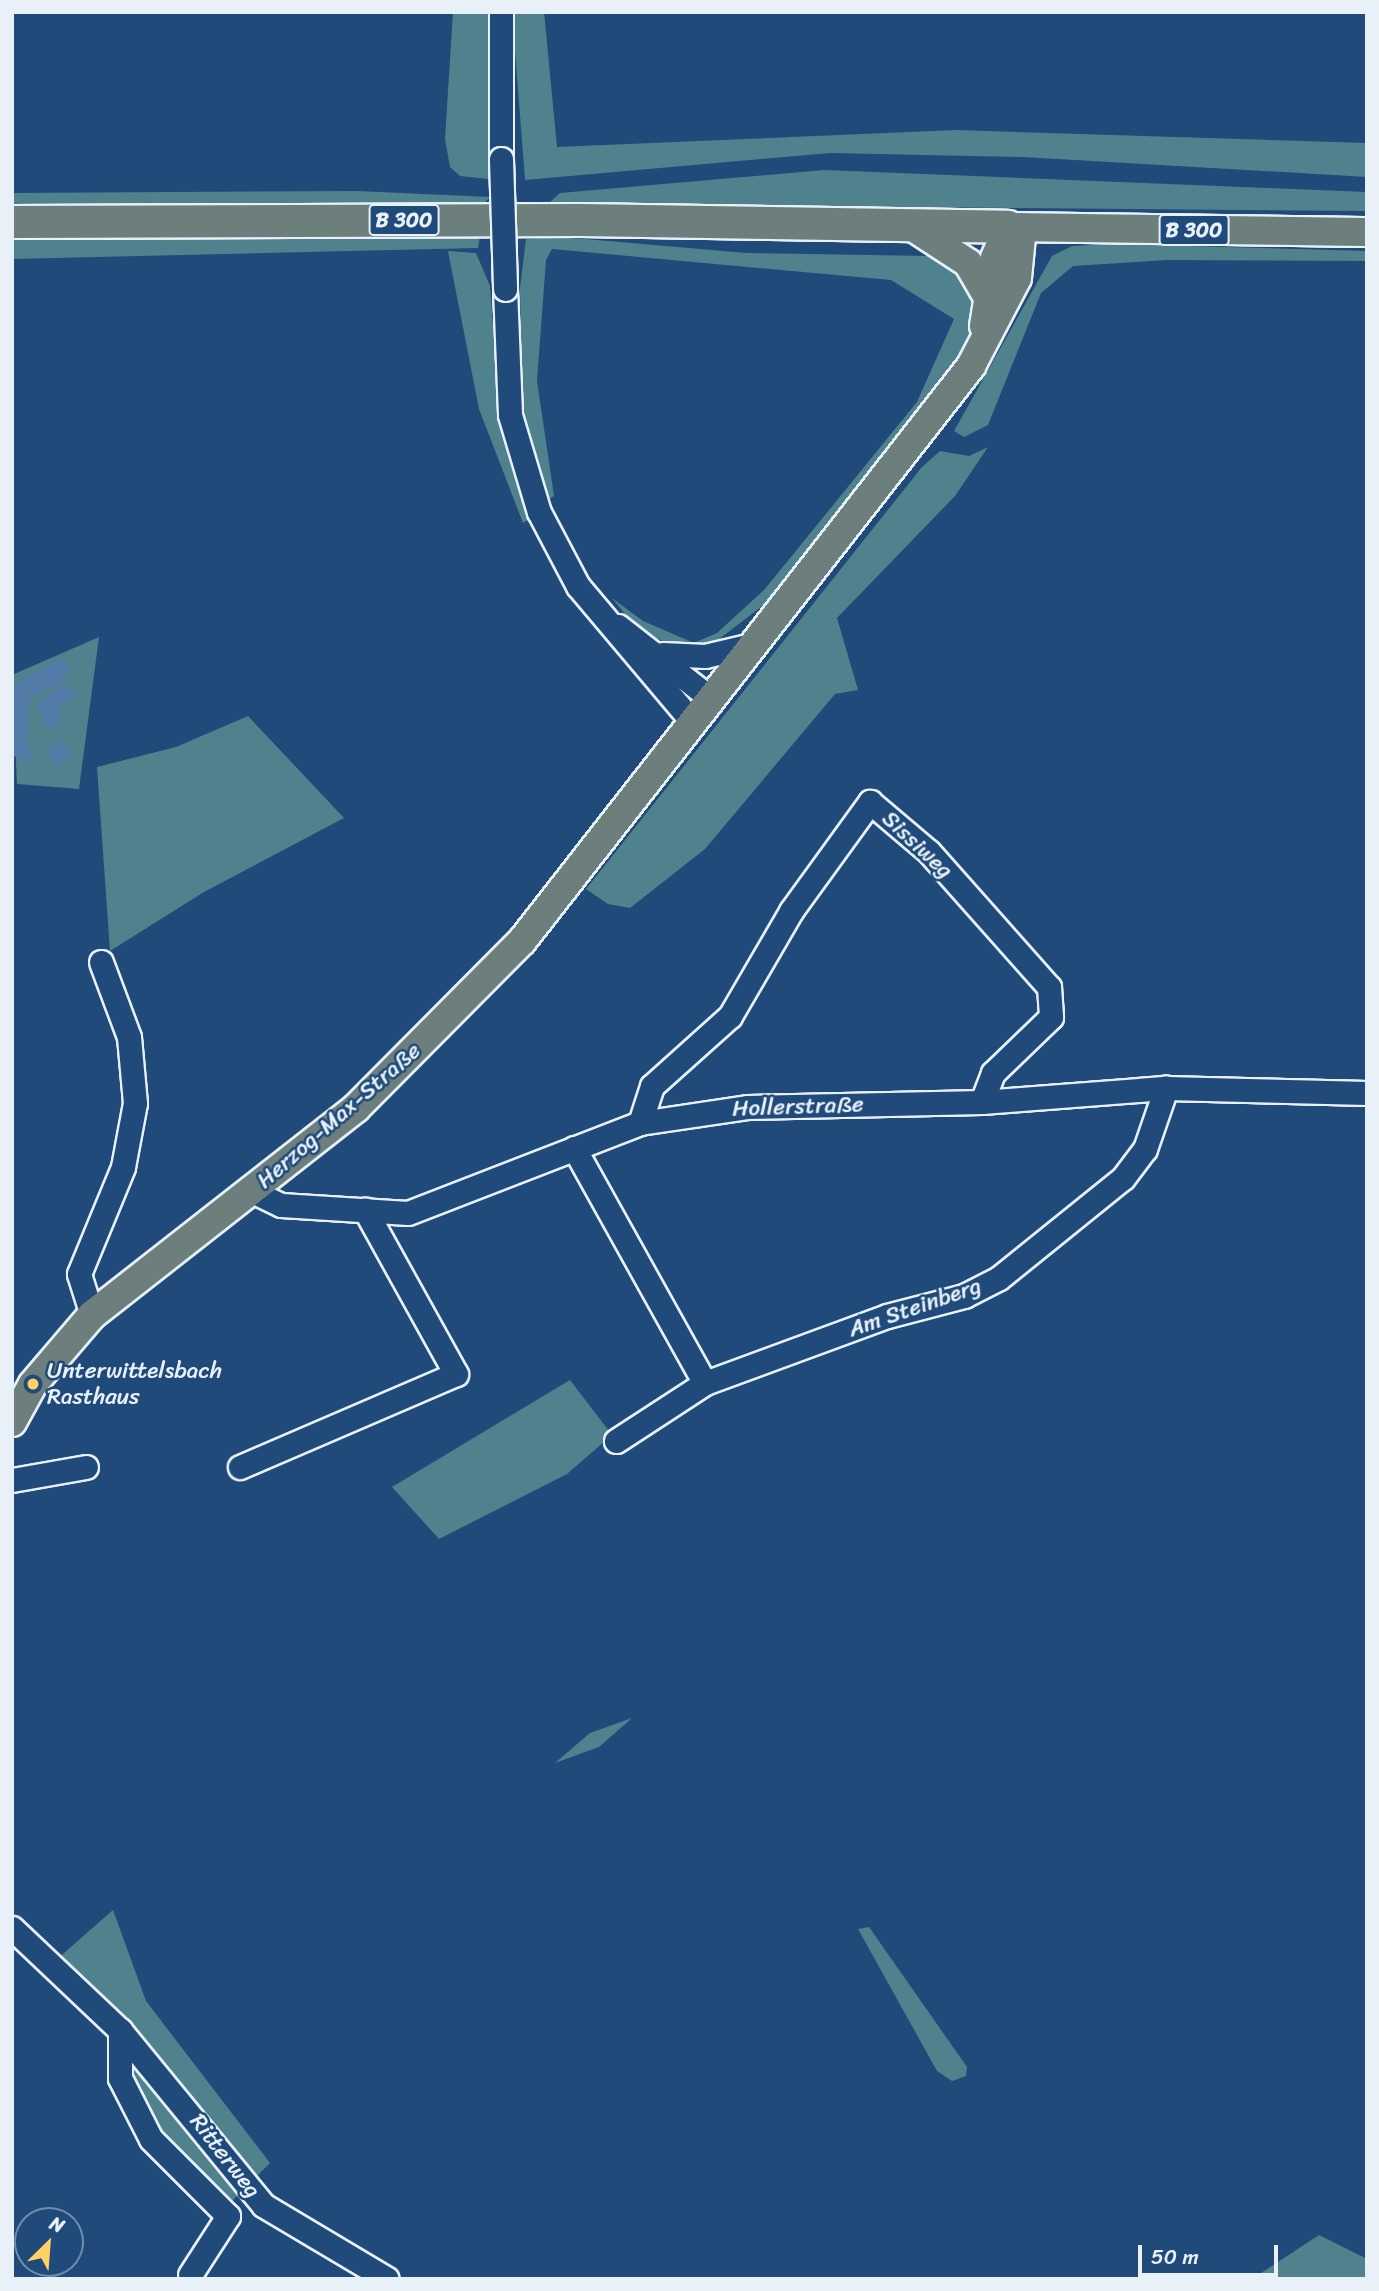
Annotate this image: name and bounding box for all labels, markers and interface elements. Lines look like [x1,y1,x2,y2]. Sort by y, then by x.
road number: B 300 [367,202,441,238]
road number: B 300 [1157,212,1231,247]
street label: Sissiweg [876,805,958,885]
street label: Herzog-Max-Straße [251,1037,427,1195]
street label: Hollerstraße [732,1091,864,1123]
street label: Am Steinberg [845,1272,985,1344]
place label: Unterwittelsbach Rasthaus [47,1357,222,1411]
marker: Unterwittelsbach Rasthaus [25,1376,41,1392]
street label: Ritterweg [184,2108,266,2204]
north arrow [14,2207,84,2277]
text: N [44,2207,70,2242]
scale bar [1141,2232,1281,2276]
text: 50 m [1151,2238,1199,2276]

